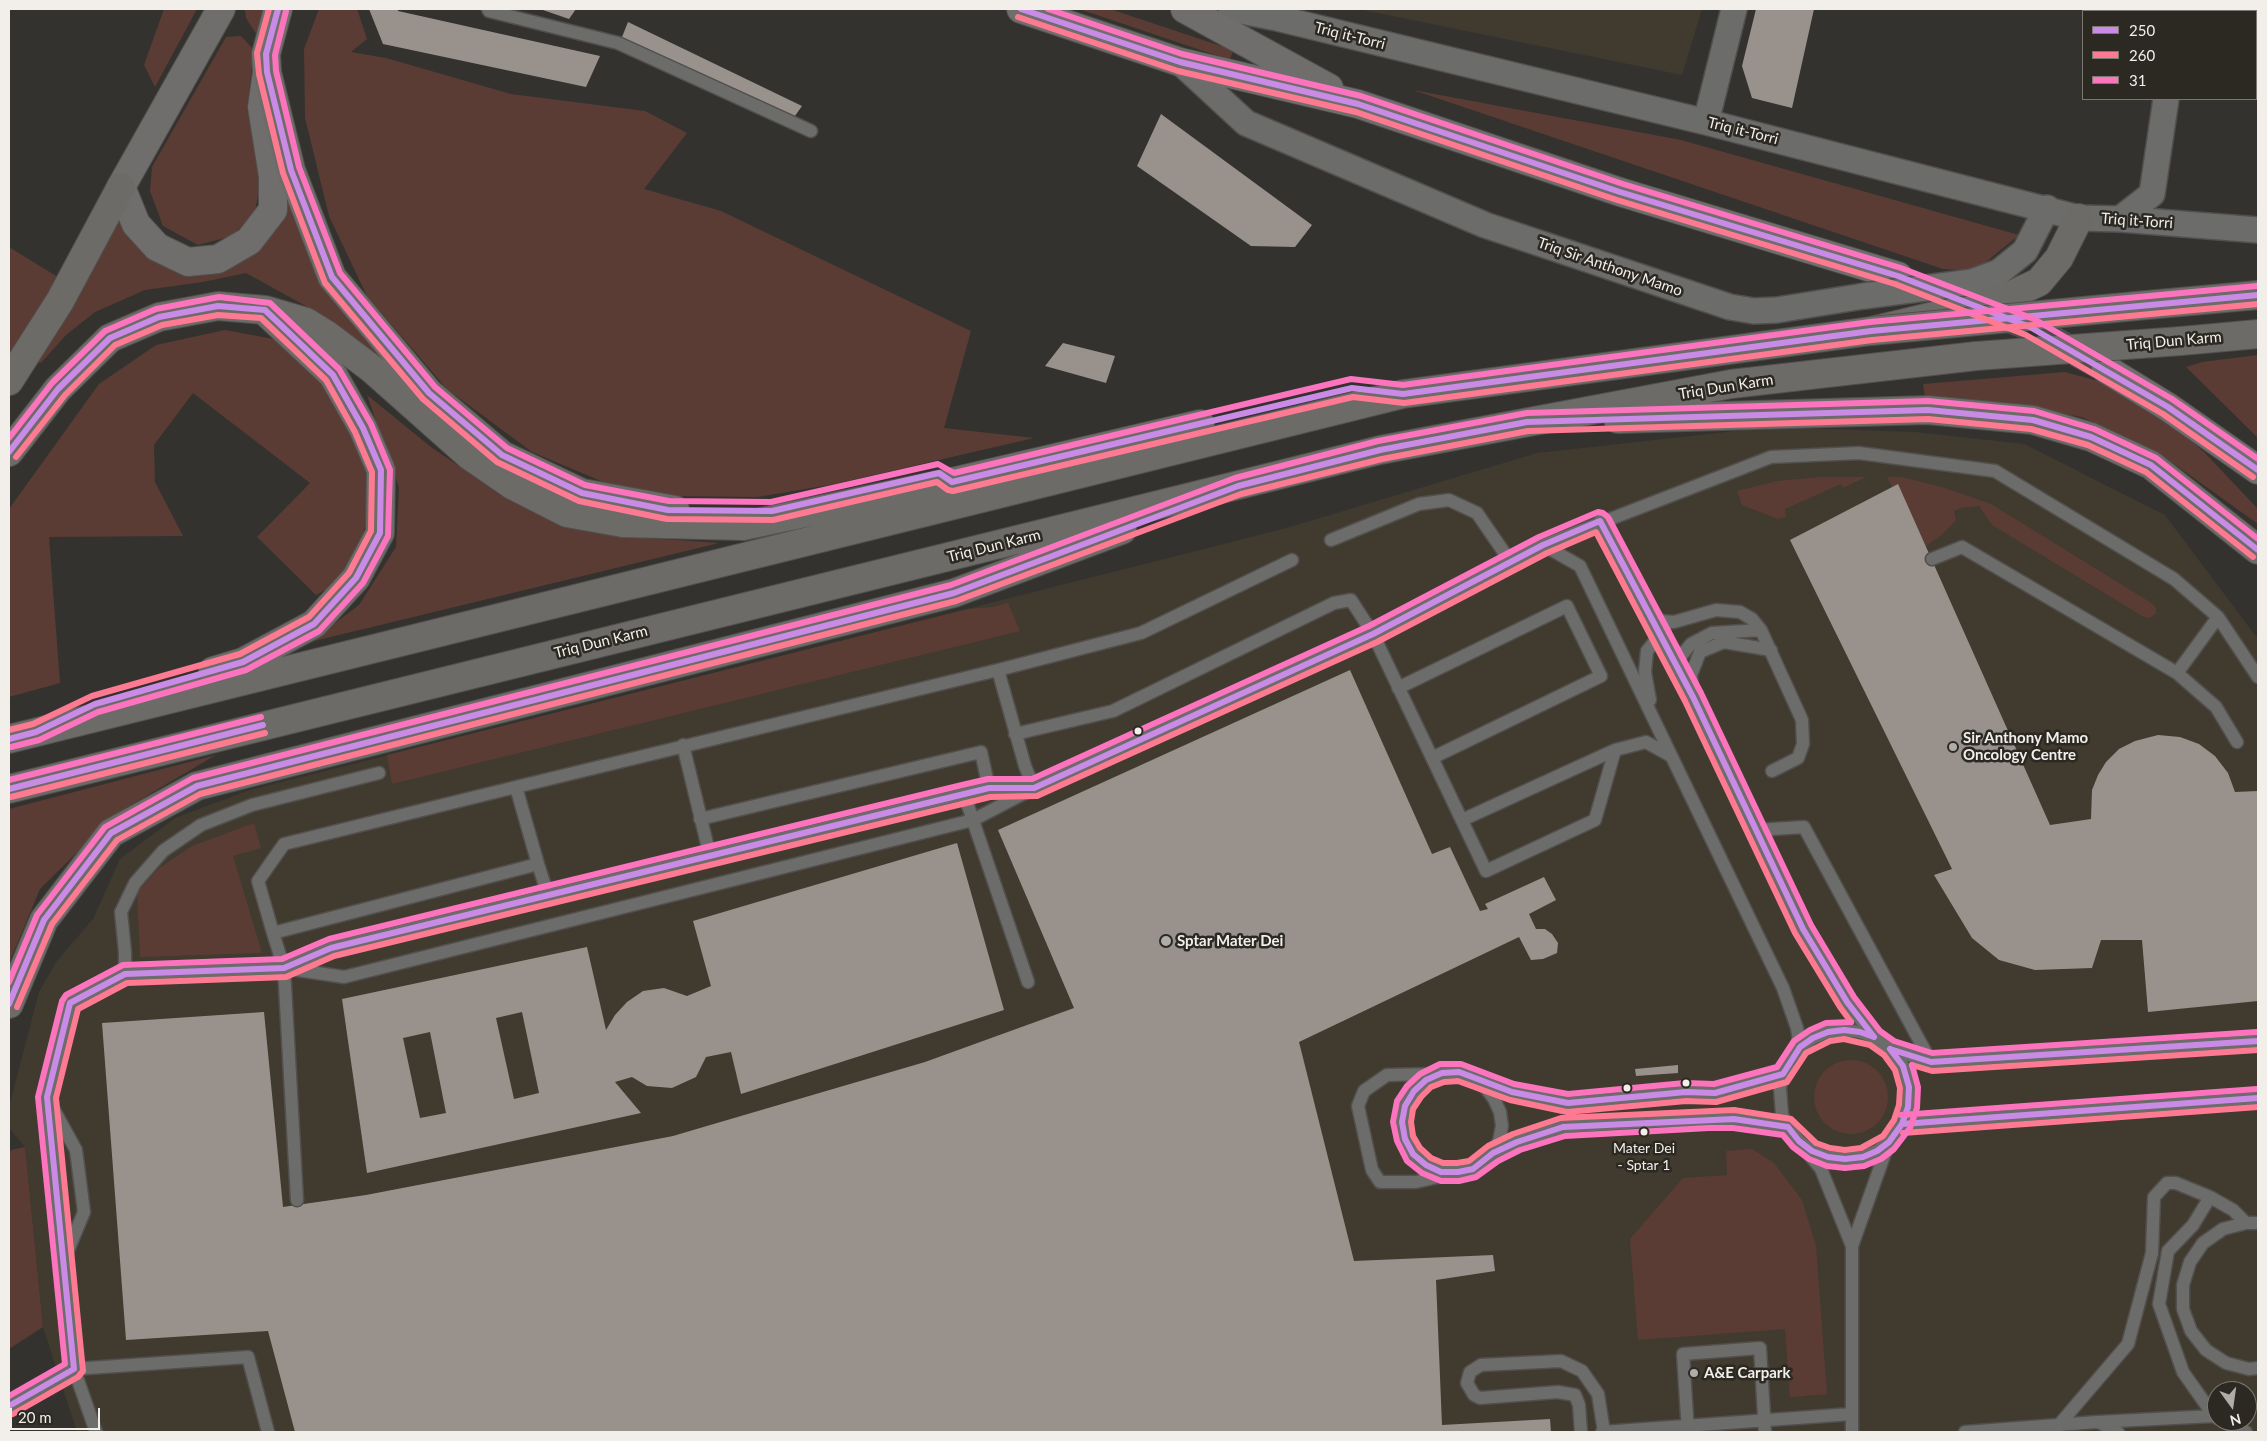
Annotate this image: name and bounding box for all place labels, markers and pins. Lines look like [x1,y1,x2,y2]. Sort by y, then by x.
unlabelled marker [1133,726,1143,736]
place label: Sir Anthony Mamo Oncology Centre [1963,729,2088,764]
marker: Sir Anthony Mamo Oncology Centre [1947,741,1959,753]
place label: Sptar Mater Dei [1177,932,1283,950]
marker: Sptar Mater Dei [1159,934,1173,948]
unlabelled marker [1681,1078,1691,1088]
unlabelled marker [1622,1083,1632,1093]
marker: Mater Dei - Sptar 1 [1639,1127,1649,1137]
place label: Mater Dei - Sptar 1 [1613,1140,1675,1172]
place label: A&E Carpark [1704,1364,1790,1382]
marker: A&E Carpark [1688,1367,1700,1379]

